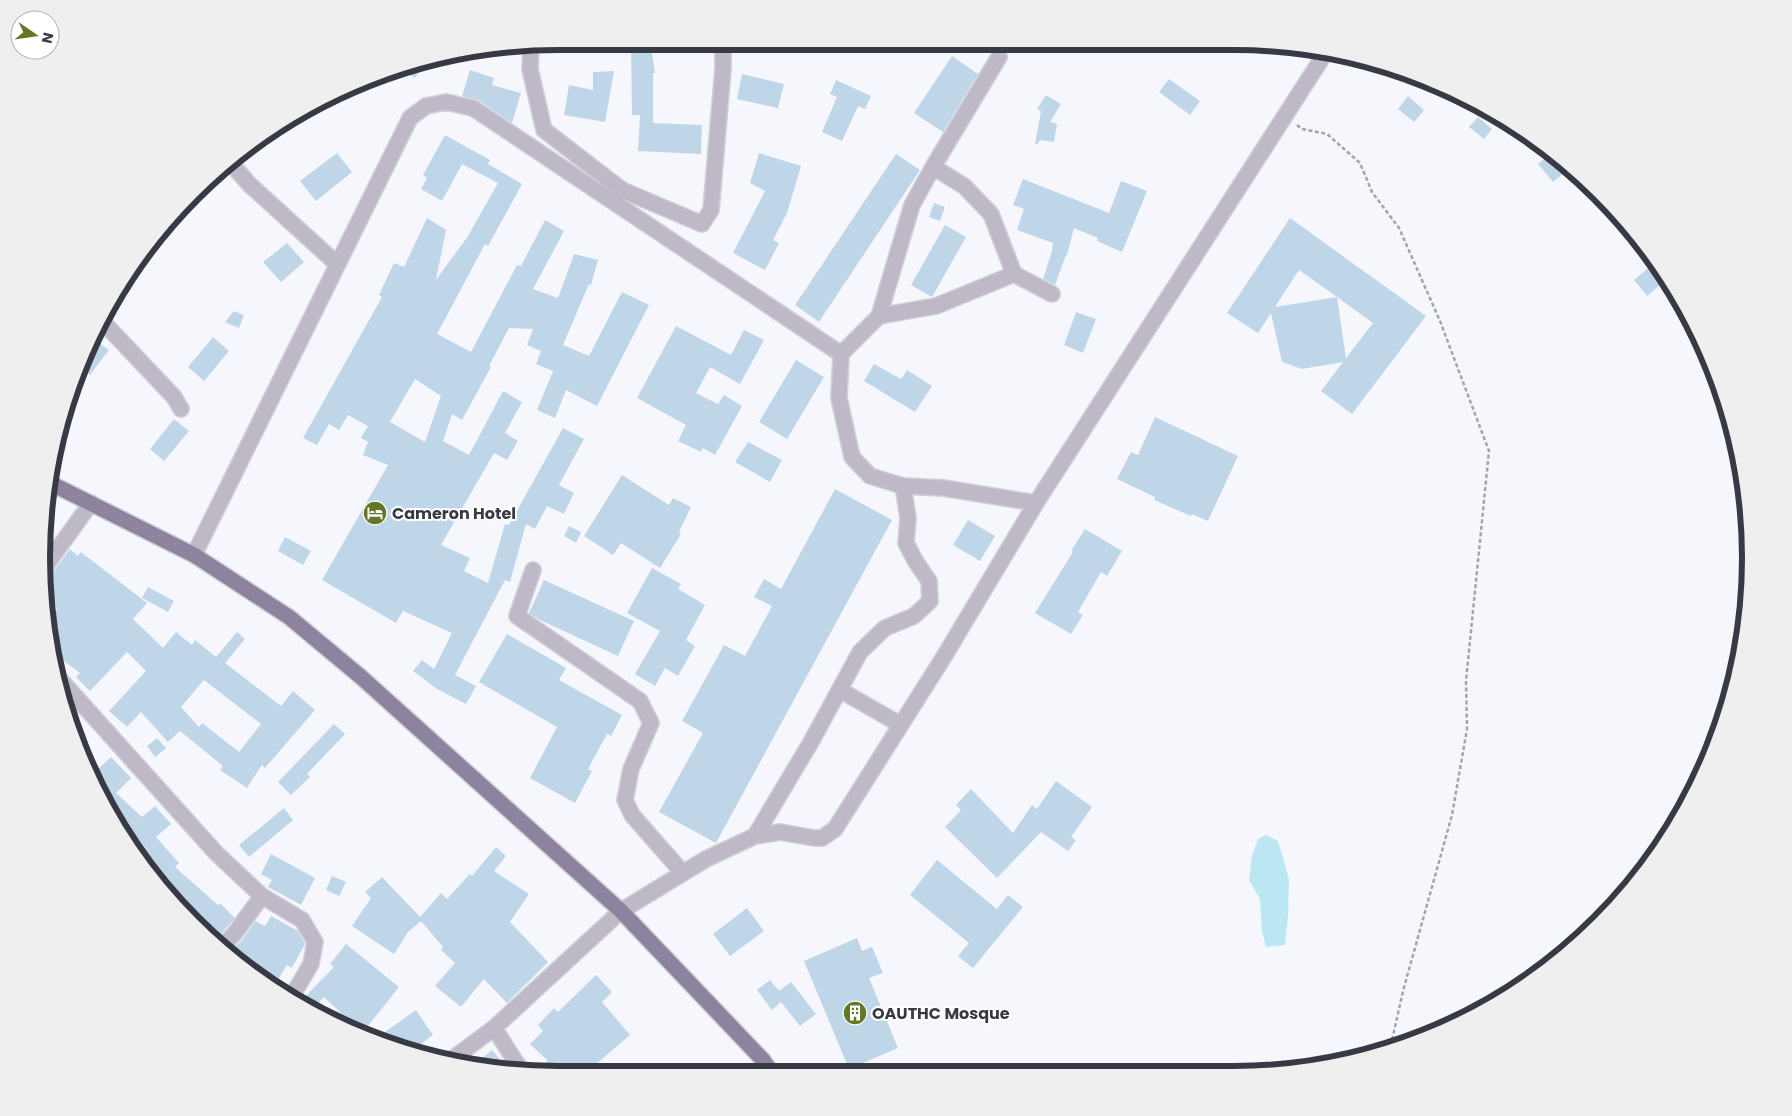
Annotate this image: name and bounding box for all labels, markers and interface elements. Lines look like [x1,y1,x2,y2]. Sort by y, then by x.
north arrow [10,10,60,60]
text: N [37,31,59,45]
hotel icon: Cameron Hotel [362,500,388,526]
place label: Cameron Hotel [392,502,516,525]
building icon: OAUTHC Mosque [842,1000,868,1026]
place label: OAUTHC Mosque [872,1002,1010,1025]

